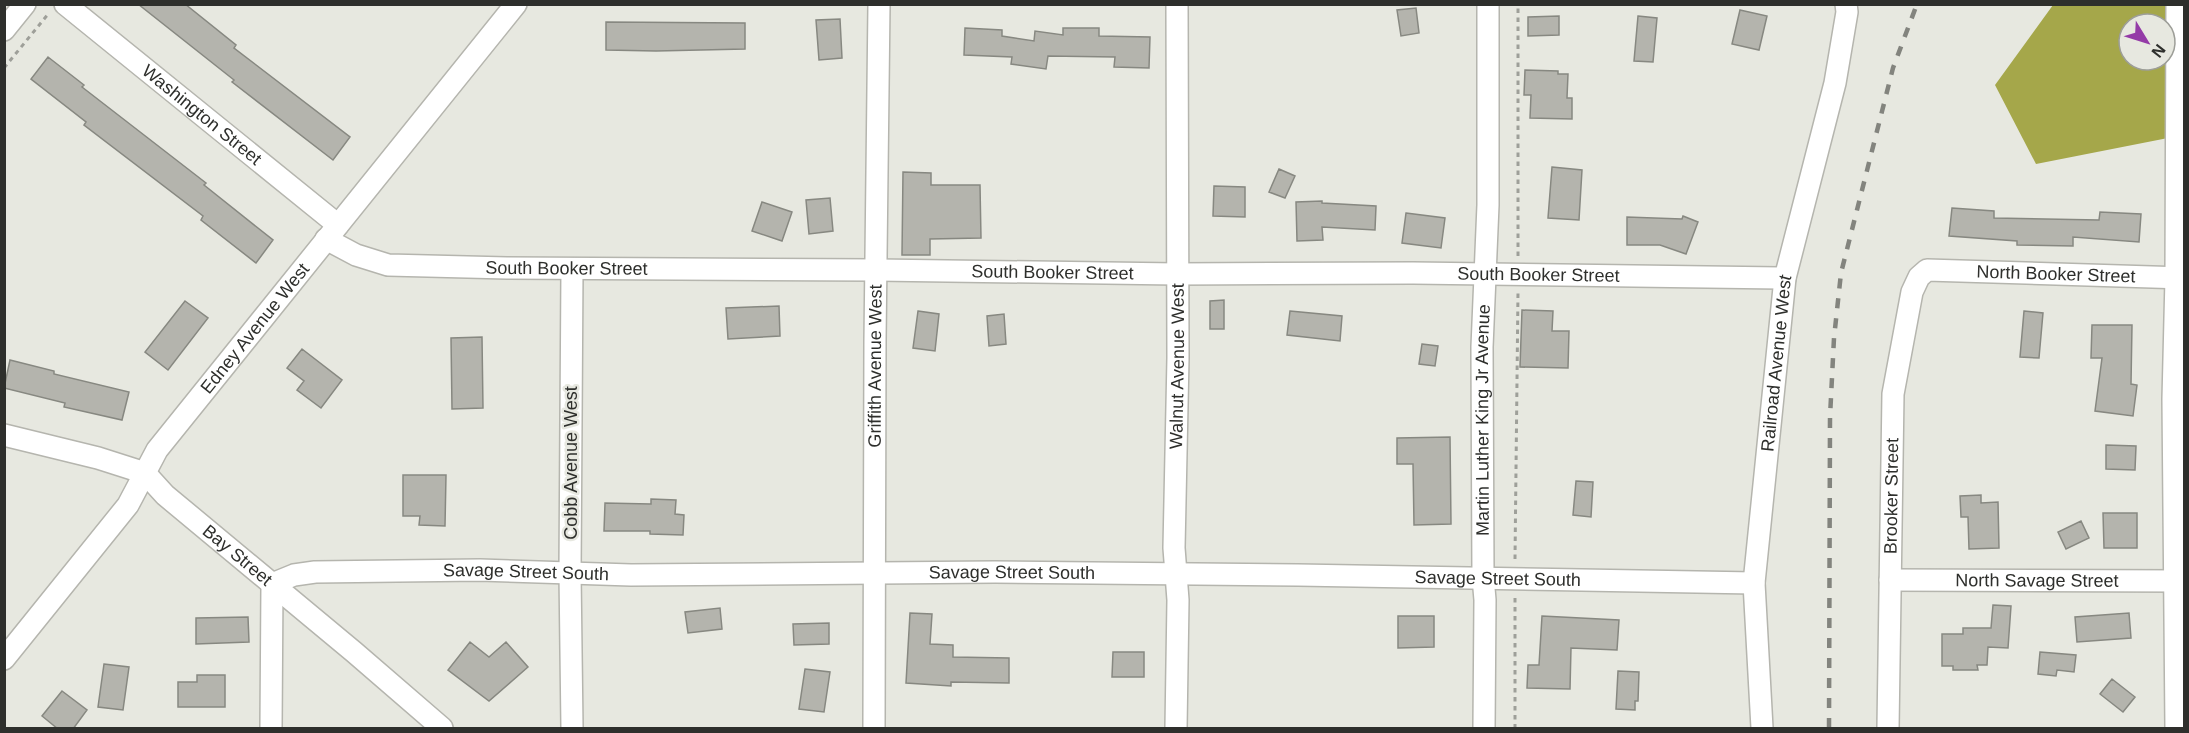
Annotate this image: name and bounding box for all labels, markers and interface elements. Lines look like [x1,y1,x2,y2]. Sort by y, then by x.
north arrow [2117,12,2177,72]
text: N [2148,41,2169,61]
street label: Washington Street [138,61,265,169]
street label: South Booker Street [485,257,648,279]
street label: Edney Avenue West [196,259,313,398]
street label: South Booker Street [971,261,1134,283]
street label: North Booker Street [1976,262,2136,286]
street label: South Booker Street [1457,264,1620,286]
street label: Railroad Avenue West [1757,273,1795,453]
street label: Walnut Avenue West [1166,283,1188,449]
street label: Griffith Avenue West [865,284,886,448]
street label: Martin Luther King Jr Avenue [1472,304,1494,536]
street label: Cobb Avenue West [561,386,581,540]
street label: Brooker Street [1881,438,1902,554]
street label: Bay Street [199,521,276,590]
street label: Savage Street South [443,560,609,584]
street label: Savage Street South [929,562,1095,583]
street label: Savage Street South [1415,567,1581,590]
street label: North Savage Street [1955,570,2119,591]

